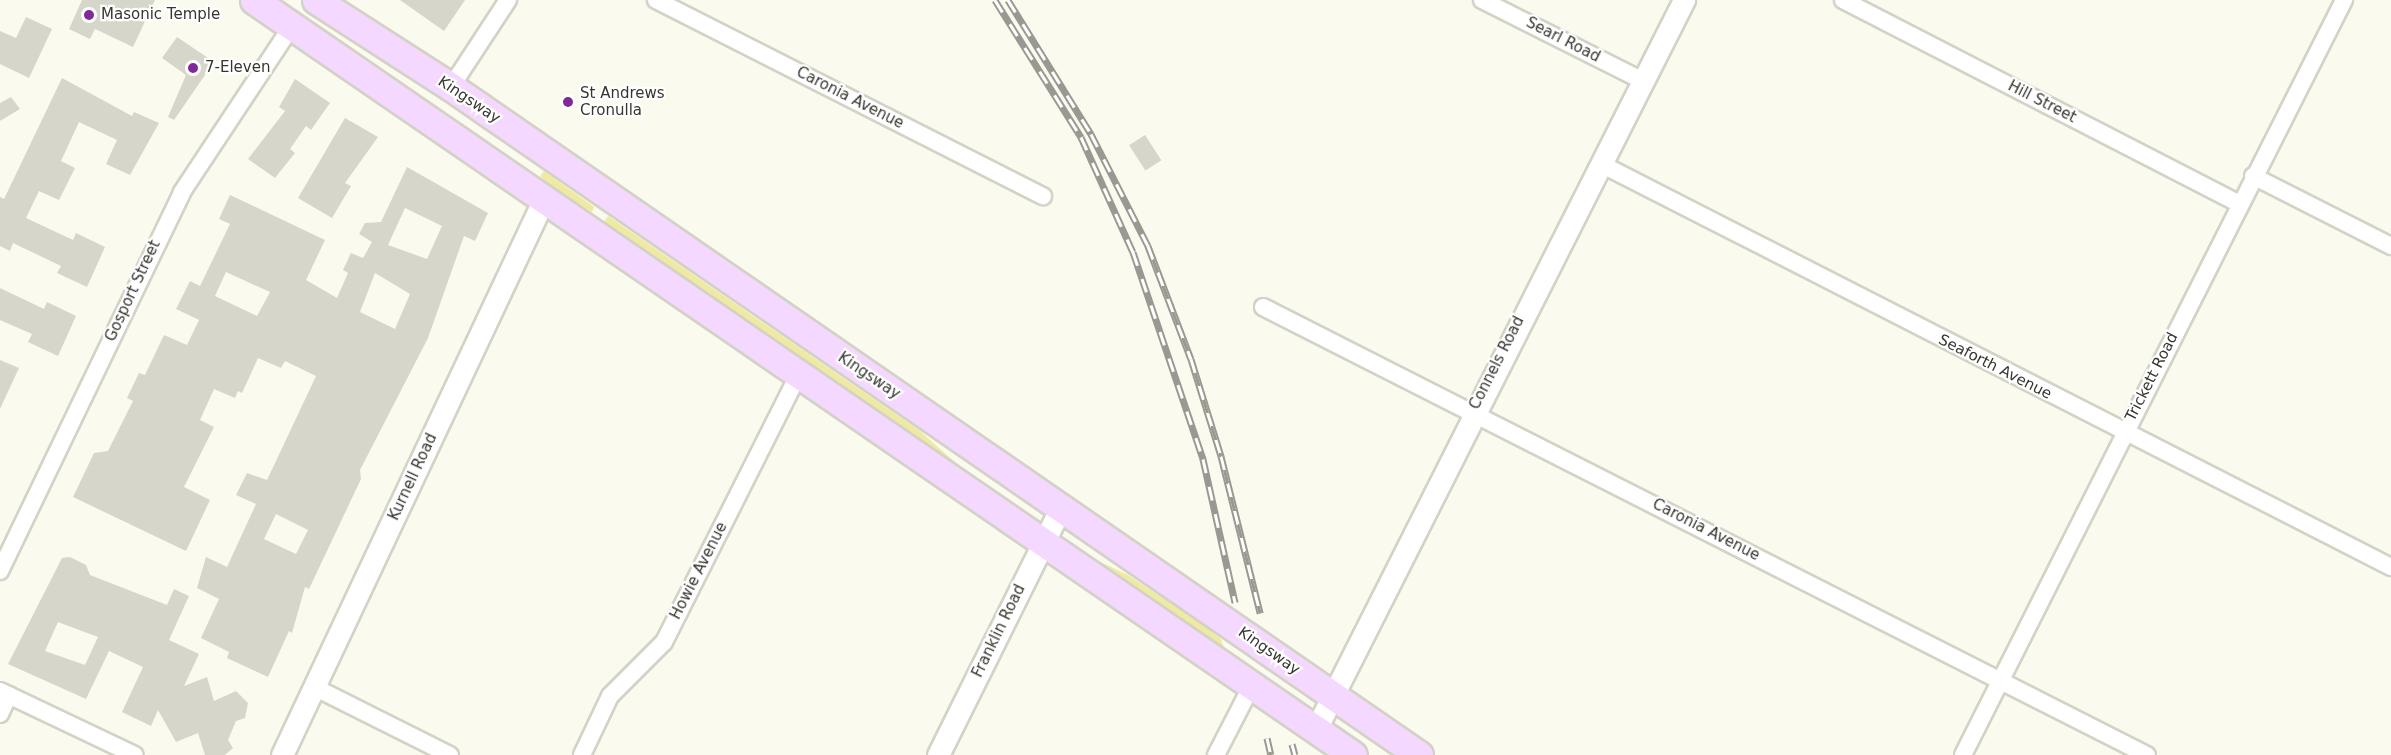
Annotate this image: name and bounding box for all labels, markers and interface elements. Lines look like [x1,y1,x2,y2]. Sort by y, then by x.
place label: Masonic Temple [101,6,220,24]
marker: Masonic Temple [82,8,96,22]
street label: Searl Road [1523,14,1603,66]
place label: 7-Eleven [205,59,270,77]
marker: 7-Eleven [186,61,200,75]
street label: Caronia Avenue [793,63,907,133]
street label: Kingsway [434,73,504,127]
street label: Hill Street [2005,77,2079,127]
place label: St Andrews Cronulla [580,84,665,119]
marker: St Andrews Cronulla [561,95,575,109]
street label: Gosport Street [102,237,164,345]
street label: Connels Road [1466,313,1528,413]
street label: Trickett Road [2122,330,2182,424]
street label: Seaforth Avenue [1935,331,2055,403]
street label: Kingsway [834,349,904,403]
street label: Kurnell Road [385,431,441,523]
street label: Caronia Avenue [1649,495,1763,565]
street label: Howie Avenue [667,519,731,623]
street label: Franklin Road [969,582,1029,680]
street label: Kingsway [1235,623,1303,679]

